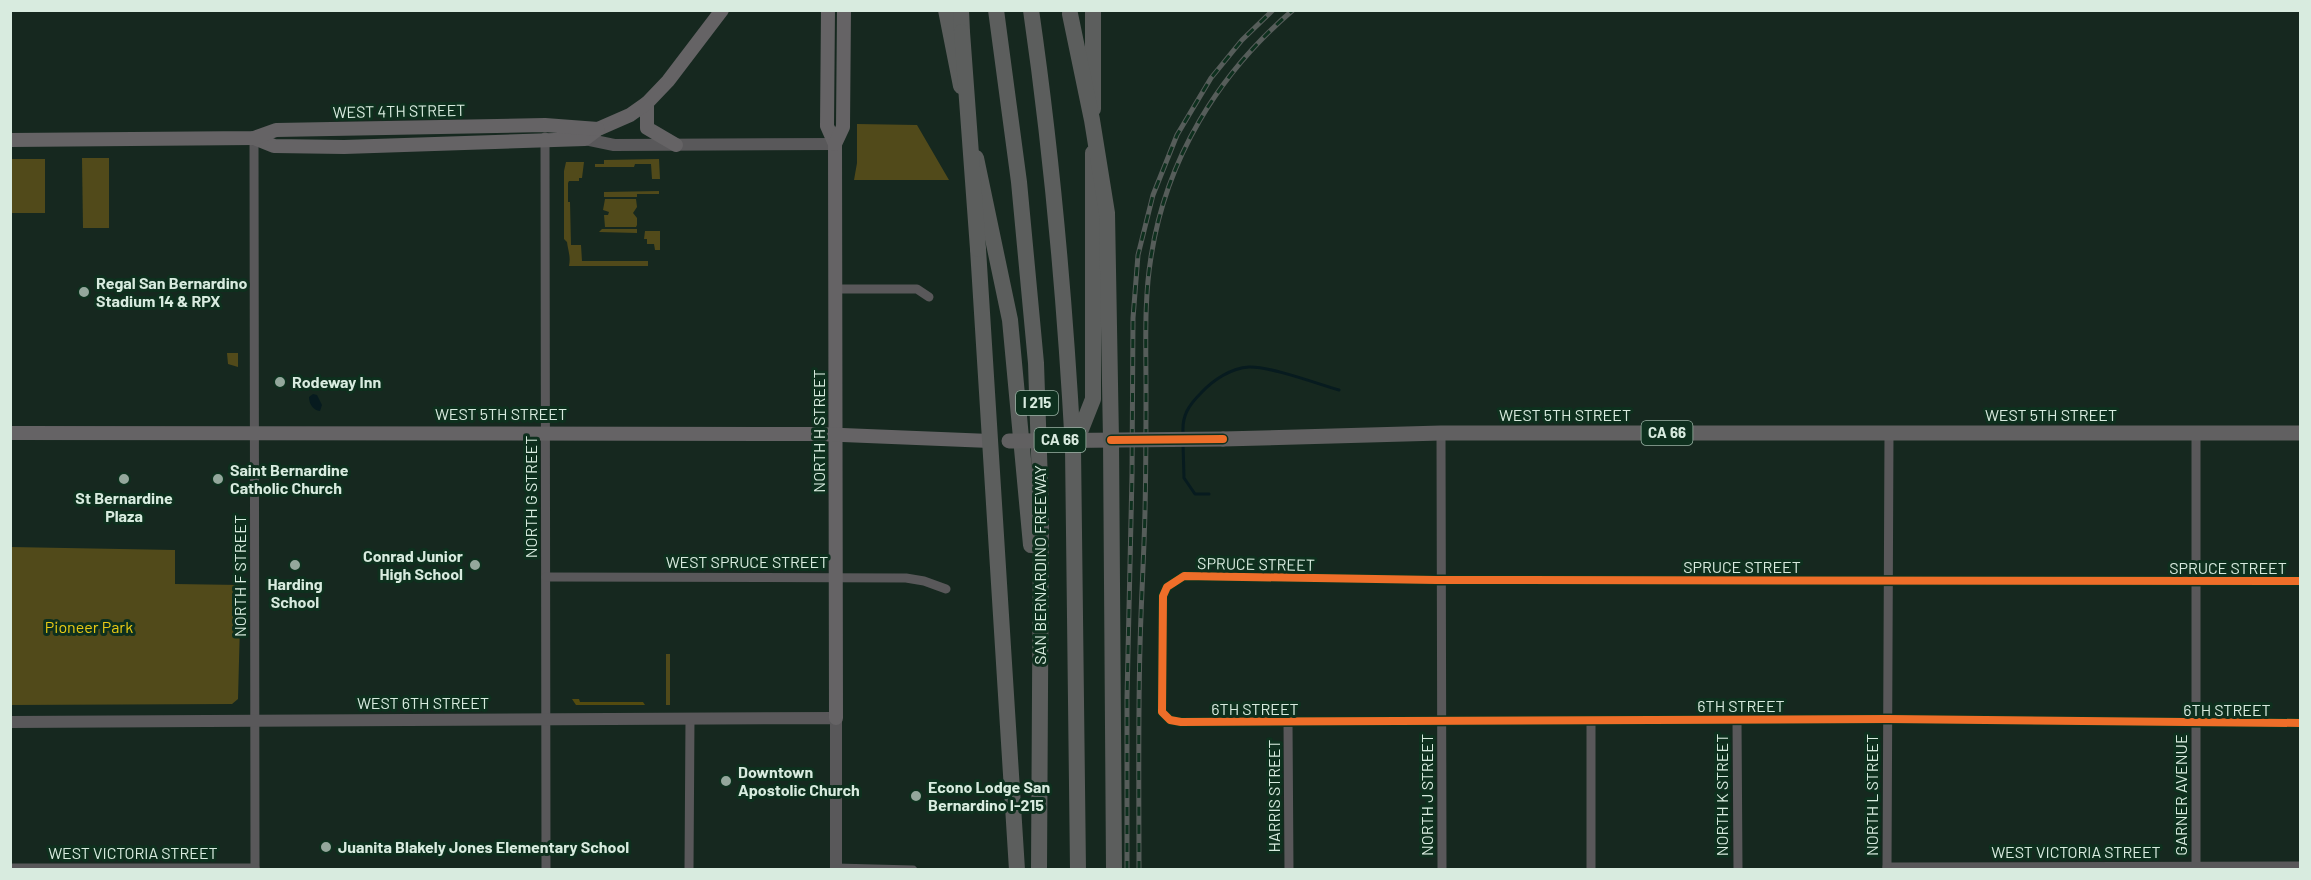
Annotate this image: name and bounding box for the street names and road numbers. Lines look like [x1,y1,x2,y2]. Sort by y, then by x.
street label: WEST 4TH STREET [332,100,466,121]
street label: NORTH H STREET [809,369,828,493]
road number: I 215 [1016,391,1058,415]
street label: WEST 5TH STREET [435,404,567,423]
street label: WEST 5TH STREET [1499,405,1631,424]
street label: WEST 5TH STREET [1985,405,2117,424]
road number: CA 66 [1642,421,1692,445]
road number: CA 66 [1034,428,1086,452]
street label: NORTH G STREET [521,436,540,558]
street label: SAN BERNARDINO FREEWAY [1030,465,1049,665]
street label: NORTH F STREET [230,515,249,637]
street label: WEST SPRUCE STREET [666,552,828,571]
street label: SPRUCE STREET [1197,553,1315,574]
street label: SPRUCE STREET [1683,557,1801,576]
street label: SPRUCE STREET [2169,558,2287,577]
street label: WEST 6TH STREET [357,693,489,712]
street label: 6TH STREET [1697,696,1785,715]
street label: 6TH STREET [1211,699,1299,718]
street label: 6TH STREET [2183,700,2271,719]
street label: NORTH J STREET [1417,734,1436,856]
street label: NORTH K STREET [1712,734,1731,856]
street label: NORTH L STREET [1862,734,1881,856]
street label: GARNER AVENUE [2171,734,2190,856]
street label: HARRIS STREET [1264,740,1283,852]
street label: WEST VICTORIA STREET [1991,842,2161,861]
street label: WEST VICTORIA STREET [48,843,218,862]

